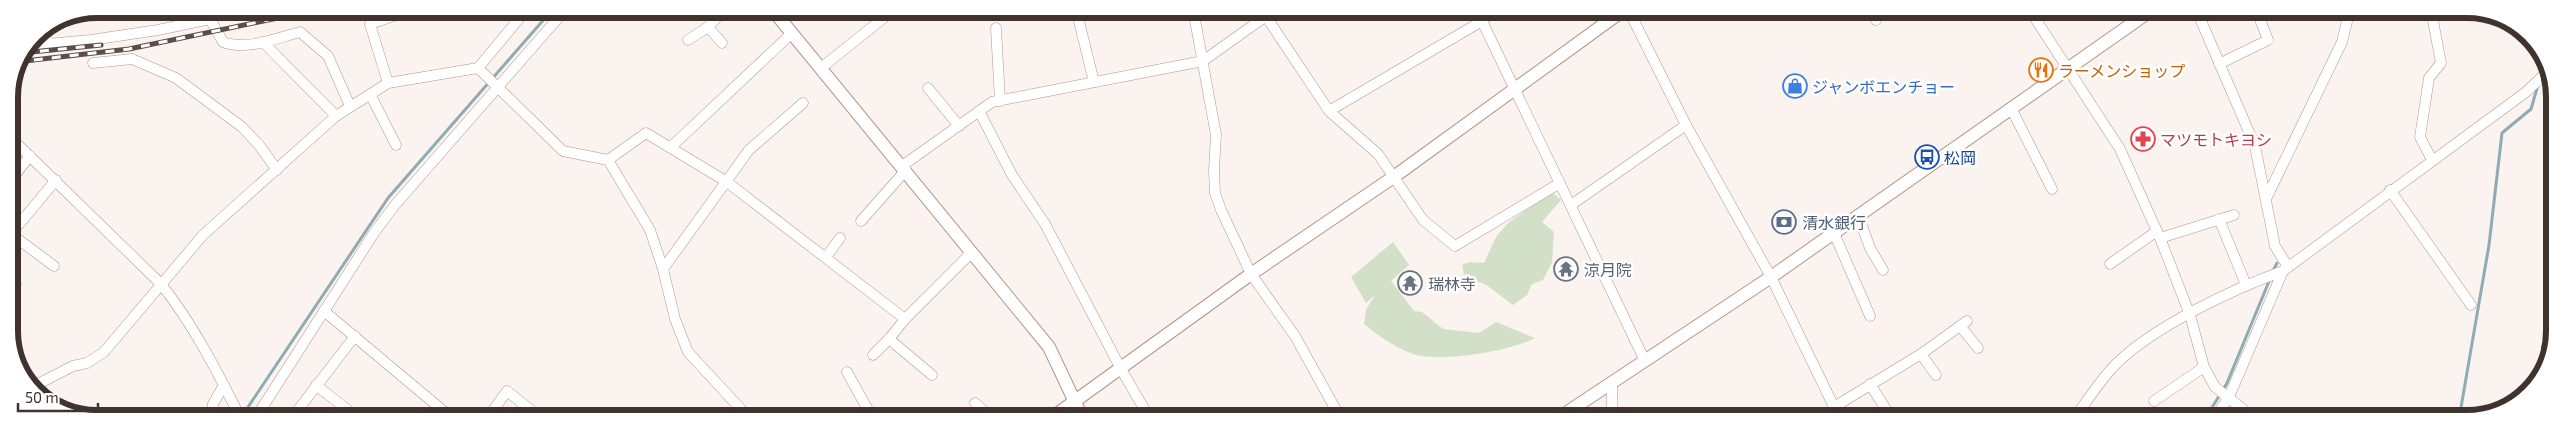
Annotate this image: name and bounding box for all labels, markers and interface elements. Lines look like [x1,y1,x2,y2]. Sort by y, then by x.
restaurant icon: ラーメンショップ [2028,57,2054,83]
place label: ラーメンショップ [2058,61,2185,80]
shop icon: ジャンボエンチョー [1782,73,1808,99]
place label: ジャンボエンチョー [1812,77,1955,96]
pharmacy icon: マツモトキヨシ [2130,126,2156,152]
place label: マツモトキヨシ [2160,130,2272,149]
bus stop icon: 松岡 [1914,144,1940,170]
place label: 松岡 [1944,148,1976,167]
bank icon: 清水銀行 [1771,209,1797,235]
place label: 清水銀行 [1802,213,1866,232]
temple icon: 涼月院 [1553,256,1579,282]
place label: 涼月院 [1584,260,1632,279]
temple icon: 瑞林寺 [1397,270,1423,296]
place label: 瑞林寺 [1428,274,1476,293]
scale bar [18,380,98,412]
text: 50 m [25,388,59,406]

